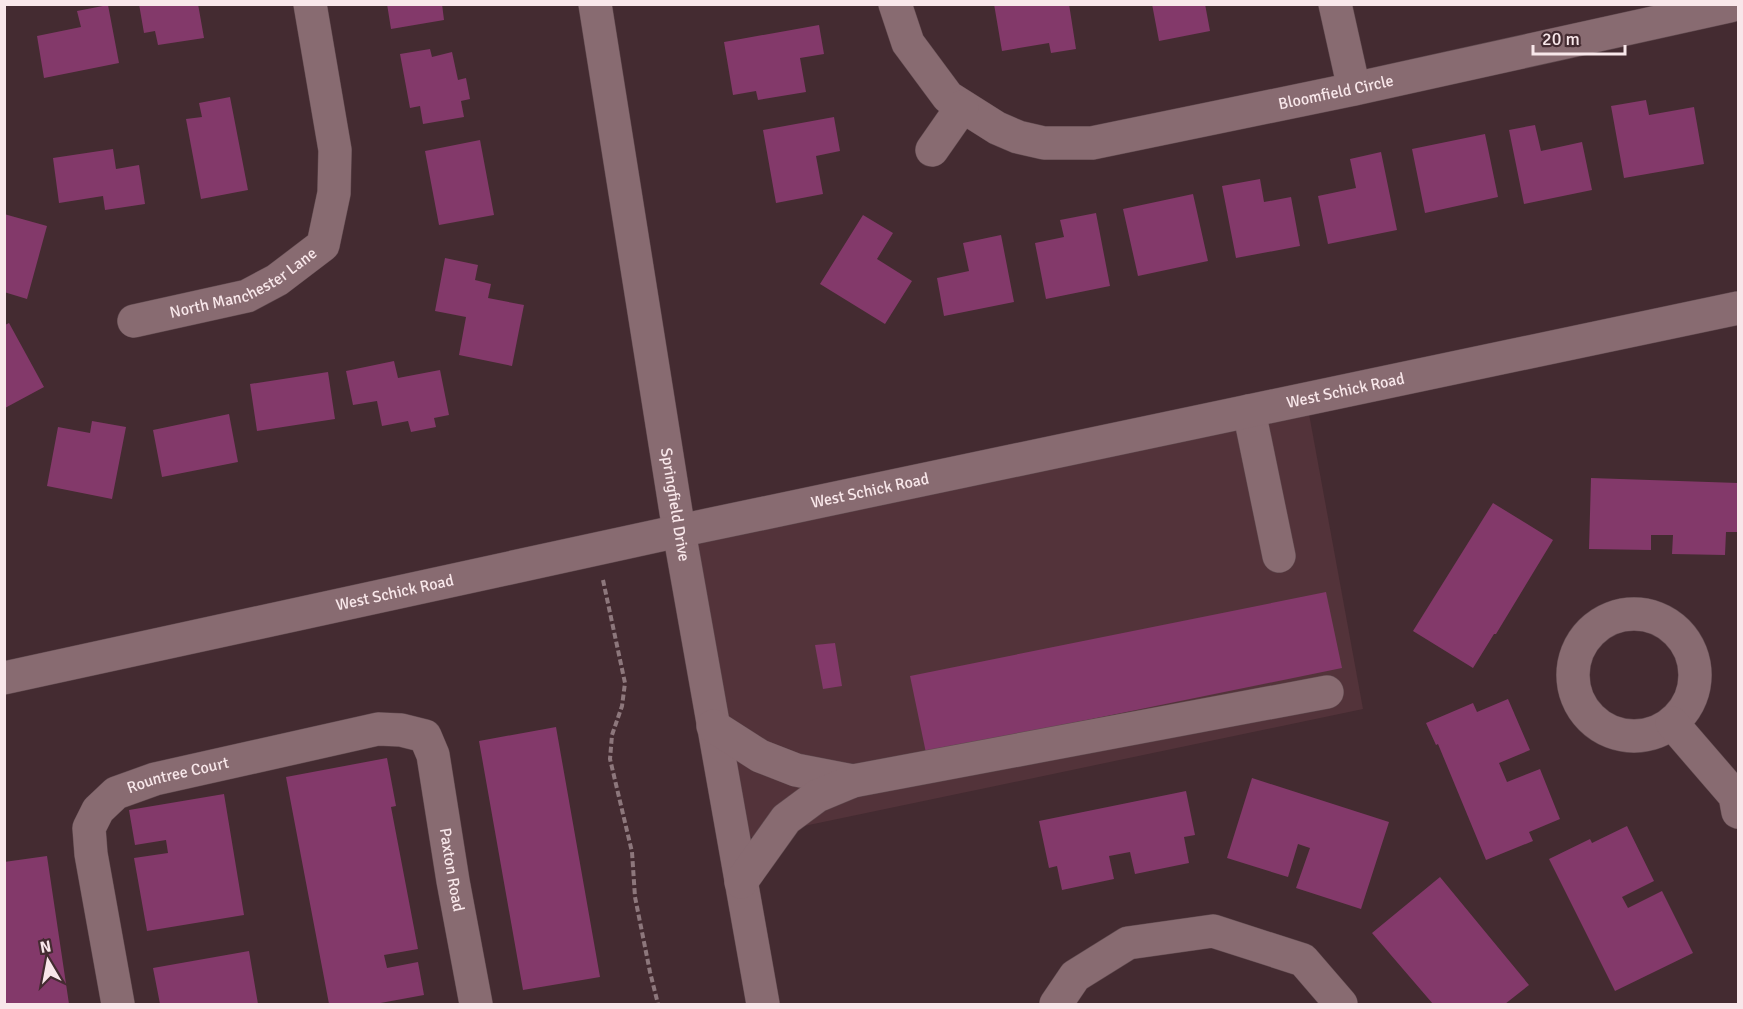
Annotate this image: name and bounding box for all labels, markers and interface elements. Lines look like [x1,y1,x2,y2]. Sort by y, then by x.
scale bar [1533,18,1624,56]
text: 20 m [1542,28,1580,50]
street label: Bloomfield Circle [1277,71,1396,114]
street label: North Manchester Lane [168,243,321,323]
street label: West Schick Road [1285,368,1406,413]
street label: Springfield Drive [656,446,694,563]
street label: West Schick Road [809,469,931,513]
street label: West Schick Road [334,570,456,615]
street label: Rountree Court [124,753,231,798]
street label: Paxton Road [435,826,469,913]
north arrow [18,931,78,991]
text: N [38,936,53,958]

